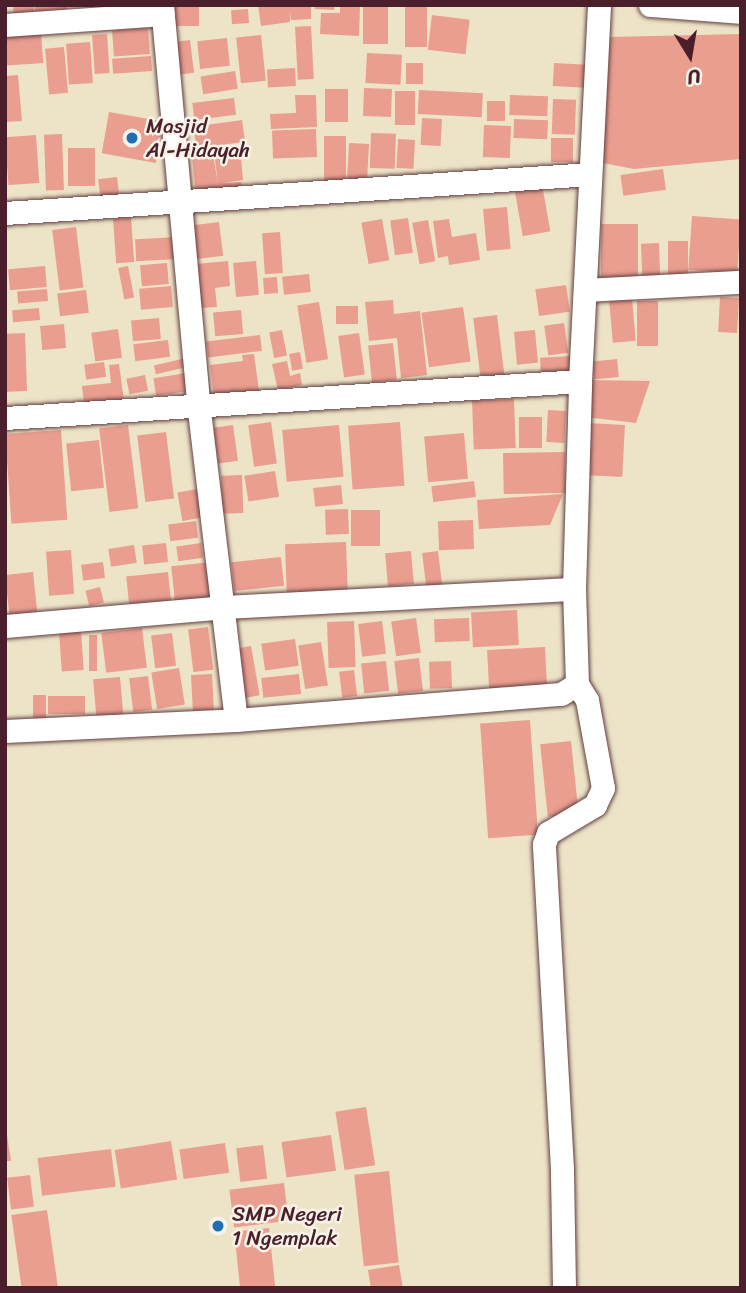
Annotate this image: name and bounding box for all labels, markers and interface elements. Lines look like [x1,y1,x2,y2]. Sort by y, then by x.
north arrow [655,21,725,91]
text: U [685,60,703,95]
place label: Masjid Al-Hidayah [146,113,250,163]
marker: Masjid Al-Hidayah [124,130,140,146]
place label: SMP Negeri 1 Ngemplak [232,1201,342,1251]
marker: SMP Negeri 1 Ngemplak [210,1218,226,1234]

